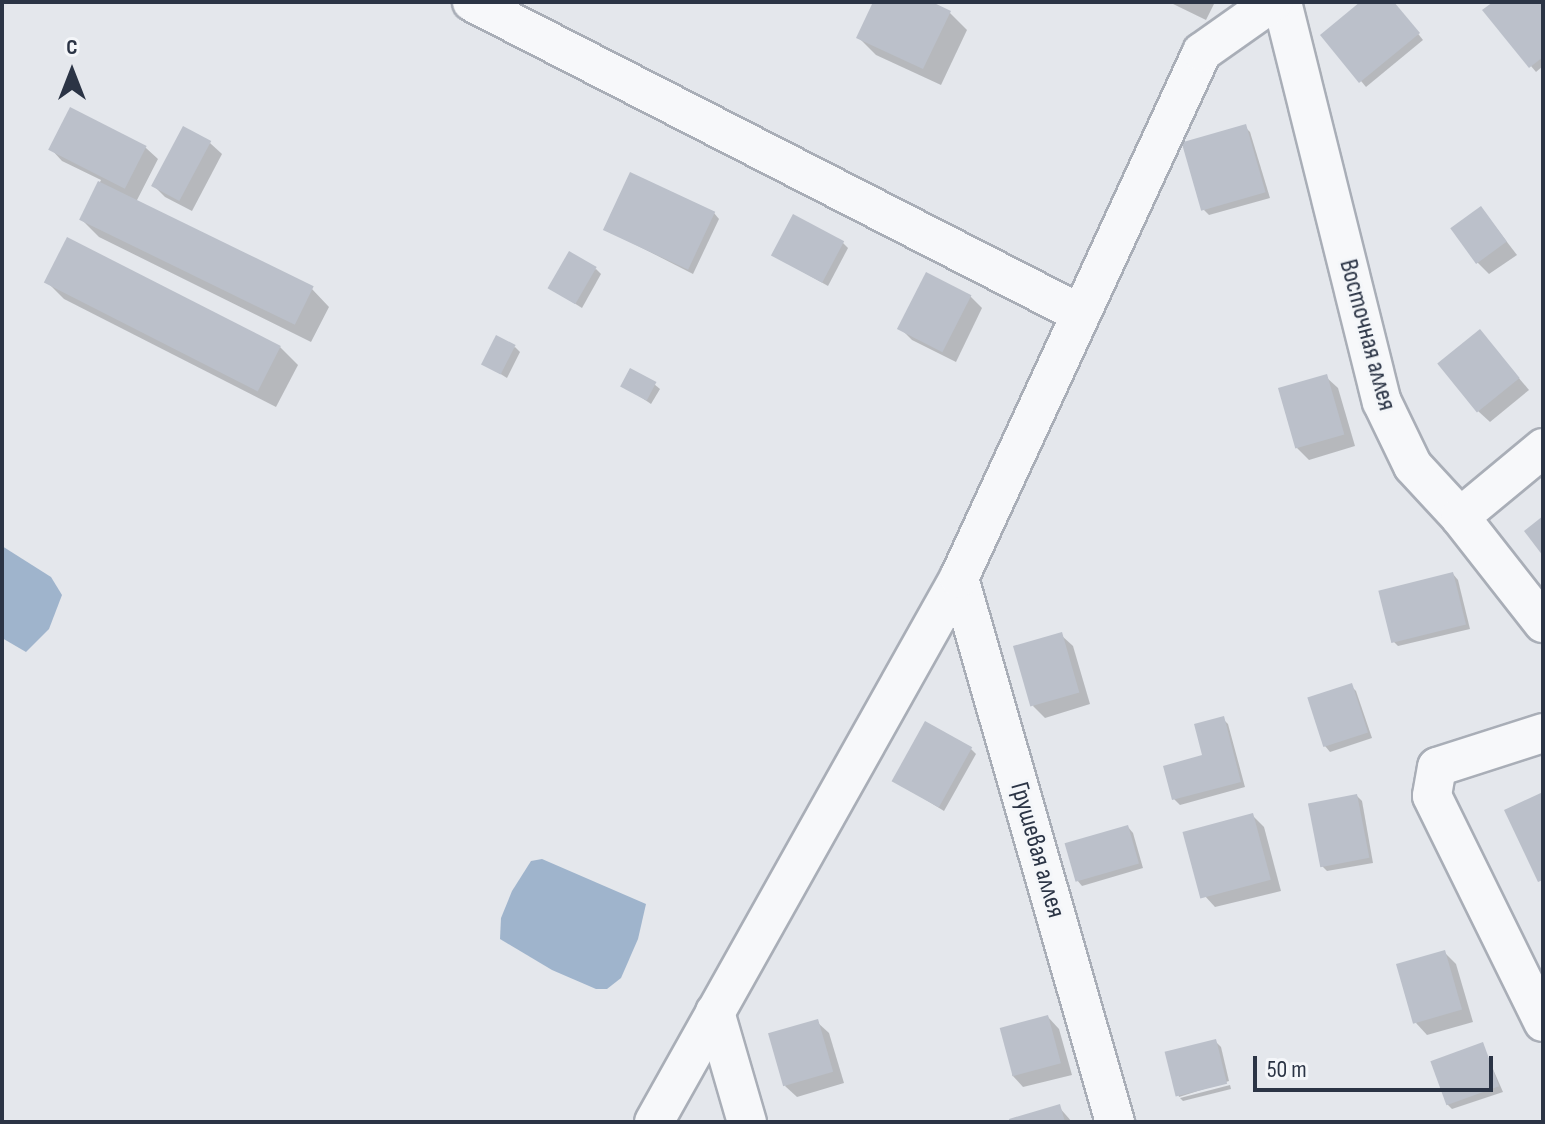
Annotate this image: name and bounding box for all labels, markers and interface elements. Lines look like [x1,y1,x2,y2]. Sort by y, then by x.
north arrow [32,32,112,112]
text: С [66,34,78,61]
street label: Восточная аллея [1332,256,1402,414]
street label: Грушевая аллея [1003,779,1071,921]
scale bar [1257,1040,1497,1090]
text: 50 m [1267,1055,1307,1084]

